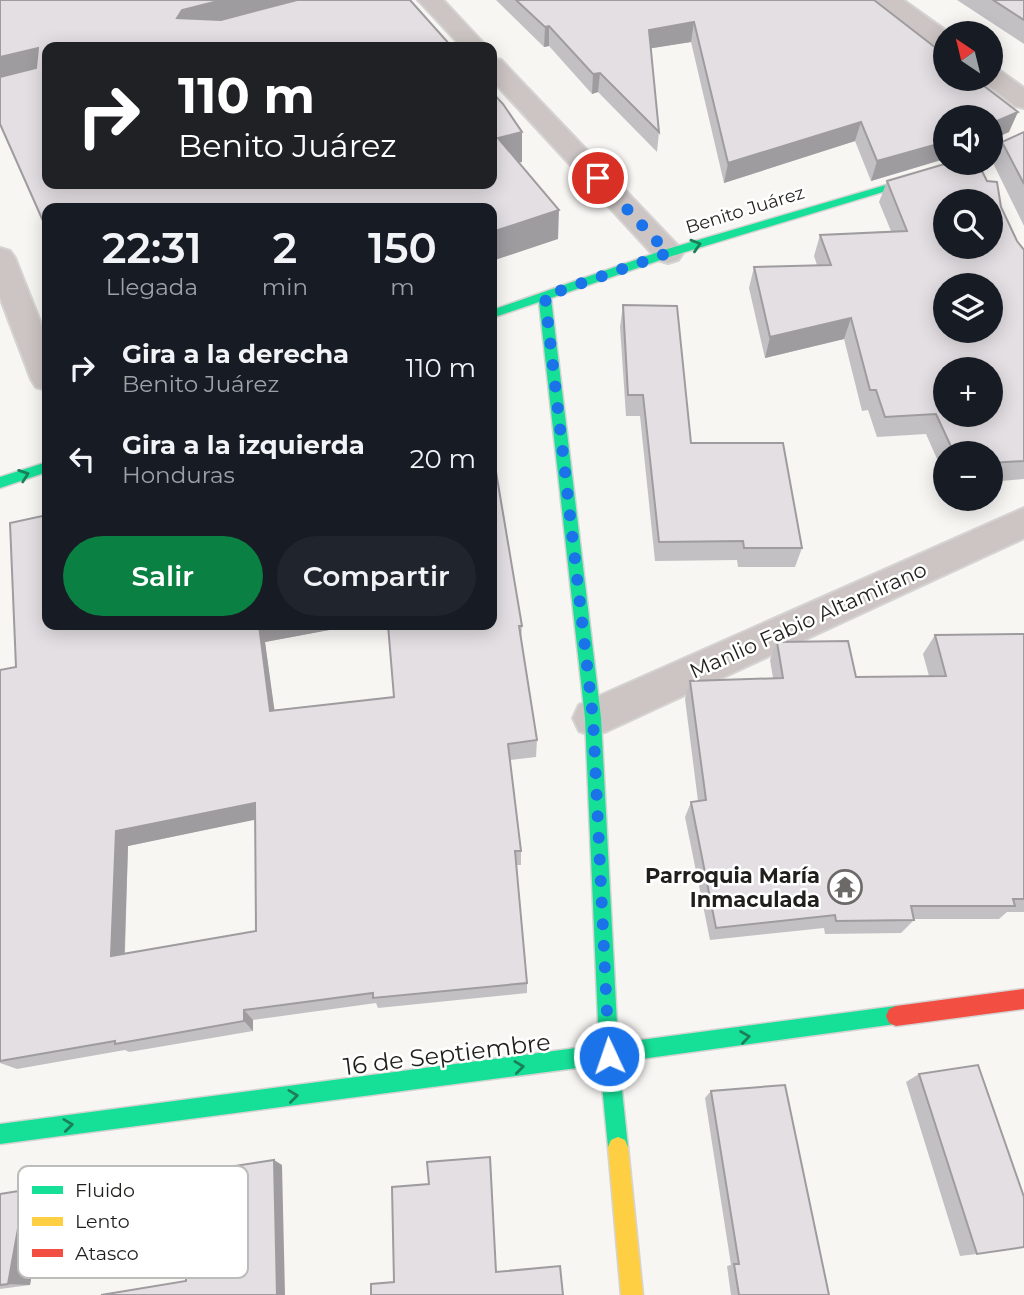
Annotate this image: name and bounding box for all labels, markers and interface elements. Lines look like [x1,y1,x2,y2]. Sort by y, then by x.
north arrow [933,21,1003,91]
map controls [933,21,1003,511]
text: 110 m [178,66,315,125]
icon: right [63,70,154,161]
button: sound [933,105,1003,175]
text: Benito Juárez [178,126,397,165]
pin [568,148,628,208]
icon: arrive [579,159,617,197]
street label: Benito Juárez [683,182,807,238]
button: search [933,189,1003,259]
text: 22:31 [102,222,202,274]
text: 2 [273,222,297,274]
text: 150 [368,222,437,274]
one-way arrow [689,239,701,254]
text: Llegada [106,273,198,301]
text: min [262,273,308,301]
text: m [390,273,415,301]
button: layers [933,273,1003,343]
text: Gira a la derecha [122,338,349,370]
icon: right [63,349,101,387]
text: 110 m [406,352,476,384]
button: + [933,357,1003,427]
text: Benito Juárez [122,370,279,398]
text: Gira a la izquierda [122,429,365,461]
icon: left [63,440,101,478]
button: − [933,441,1003,511]
text: 20 m [410,443,476,475]
text: Honduras [122,461,235,489]
one-way arrow [17,469,29,483]
button: Salir [63,536,263,616]
button: Compartir [277,536,476,616]
street label: Manlio Fabio Altamirano [686,556,930,684]
place label: Parroquia María Inmaculada [645,863,820,912]
temple icon: Parroquia María Inmaculada [826,868,864,906]
position arrow [572,1019,646,1093]
street label: 16 de Septiembre [342,1027,552,1081]
one-way arrow [739,1030,750,1045]
one-way arrow [513,1060,525,1075]
one-way arrow [287,1089,299,1104]
one-way arrow [62,1118,74,1133]
legend [18,1166,248,1278]
text: Fluido [75,1179,135,1202]
text: Lento [75,1210,130,1233]
text: Atasco [75,1242,139,1265]

